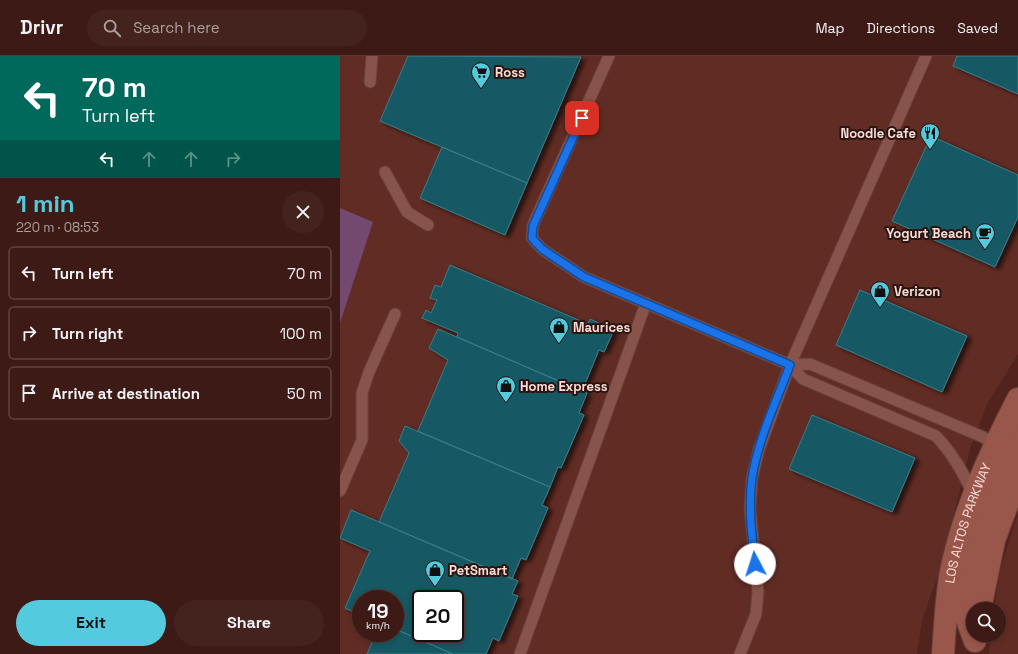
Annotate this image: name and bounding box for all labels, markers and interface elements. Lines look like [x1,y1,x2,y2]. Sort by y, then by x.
search box [87,10,367,46]
text: Drivr [20,15,63,40]
icon: search [101,17,123,39]
text: Search here [133,18,220,37]
text: Map [815,19,845,37]
text: Directions [867,19,935,37]
text: Saved [957,19,998,37]
supermarket icon: Ross [470,61,492,89]
place label: Ross [495,64,525,81]
text: 70 m [82,69,147,105]
icon: left [16,72,68,124]
pin [565,101,599,135]
text: Turn left [82,104,155,127]
icon: arrive [571,107,593,129]
restaurant icon: Noodle Cafe [919,122,941,150]
place label: Noodle Cafe [840,125,916,142]
icon: left [96,148,118,170]
icon: ahead [138,148,160,170]
icon: ahead [180,148,202,170]
icon: right [222,148,244,170]
text: 1 min [16,188,75,219]
button: close [282,191,324,233]
text: 220 m · 08:53 [16,219,99,236]
cafe icon: Yogurt Beach [974,222,996,250]
place label: Yogurt Beach [886,225,971,242]
icon: left [18,262,40,284]
text: Turn left [52,264,114,283]
text: 70 m [287,264,322,283]
shop icon: Verizon [869,280,891,308]
place label: Verizon [894,283,940,300]
shop icon: Maurices [548,316,570,344]
place label: Maurices [573,319,631,336]
icon: right [18,322,40,344]
text: Turn right [52,324,123,343]
text: 100 m [280,324,322,343]
shop icon: Home Express [495,375,517,403]
place label: Home Express [520,378,608,395]
icon: arrive [18,382,40,404]
text: Arrive at destination [52,384,200,403]
text: 50 m [287,384,322,403]
street label: LOS ALTOS PARKWAY [941,460,995,584]
position arrow [734,543,776,585]
shop icon: PetSmart [424,559,446,587]
place label: PetSmart [449,562,508,579]
speed limit sign: 20 [412,590,464,642]
text: 19 [367,598,389,624]
button: Exit [16,600,166,646]
button: Share [174,600,324,646]
map controls [966,602,1006,642]
button: search [966,602,1006,642]
text: km/h [366,619,390,632]

